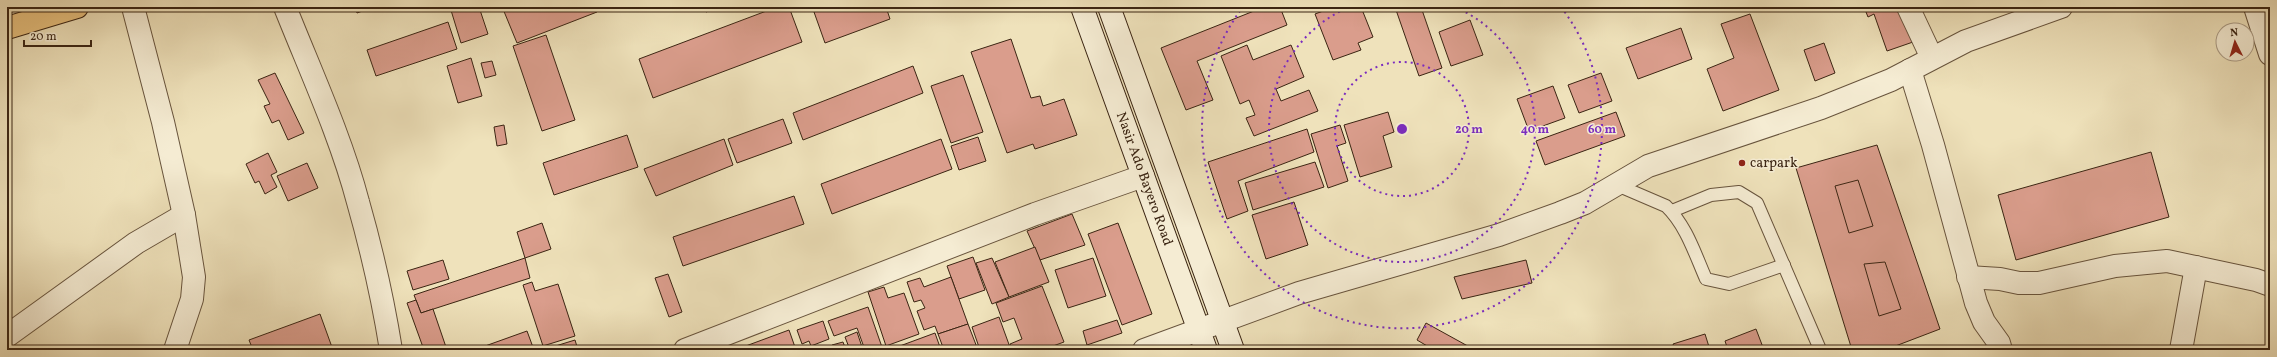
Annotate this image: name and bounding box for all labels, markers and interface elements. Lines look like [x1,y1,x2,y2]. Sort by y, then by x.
scale bar [24,22,91,48]
north arrow [2215,22,2255,62]
text: N [2230,26,2239,41]
text: 20 m [30,29,57,45]
street label: Nasir Ado Bayero Road [1111,109,1177,249]
centre of rings [1395,122,1409,136]
text: 20 m [1455,122,1483,138]
text: 40 m [1521,122,1550,138]
text: 60 m [1588,122,1616,138]
place label: carpark [1750,154,1798,173]
marker: carpark [1737,158,1747,168]

